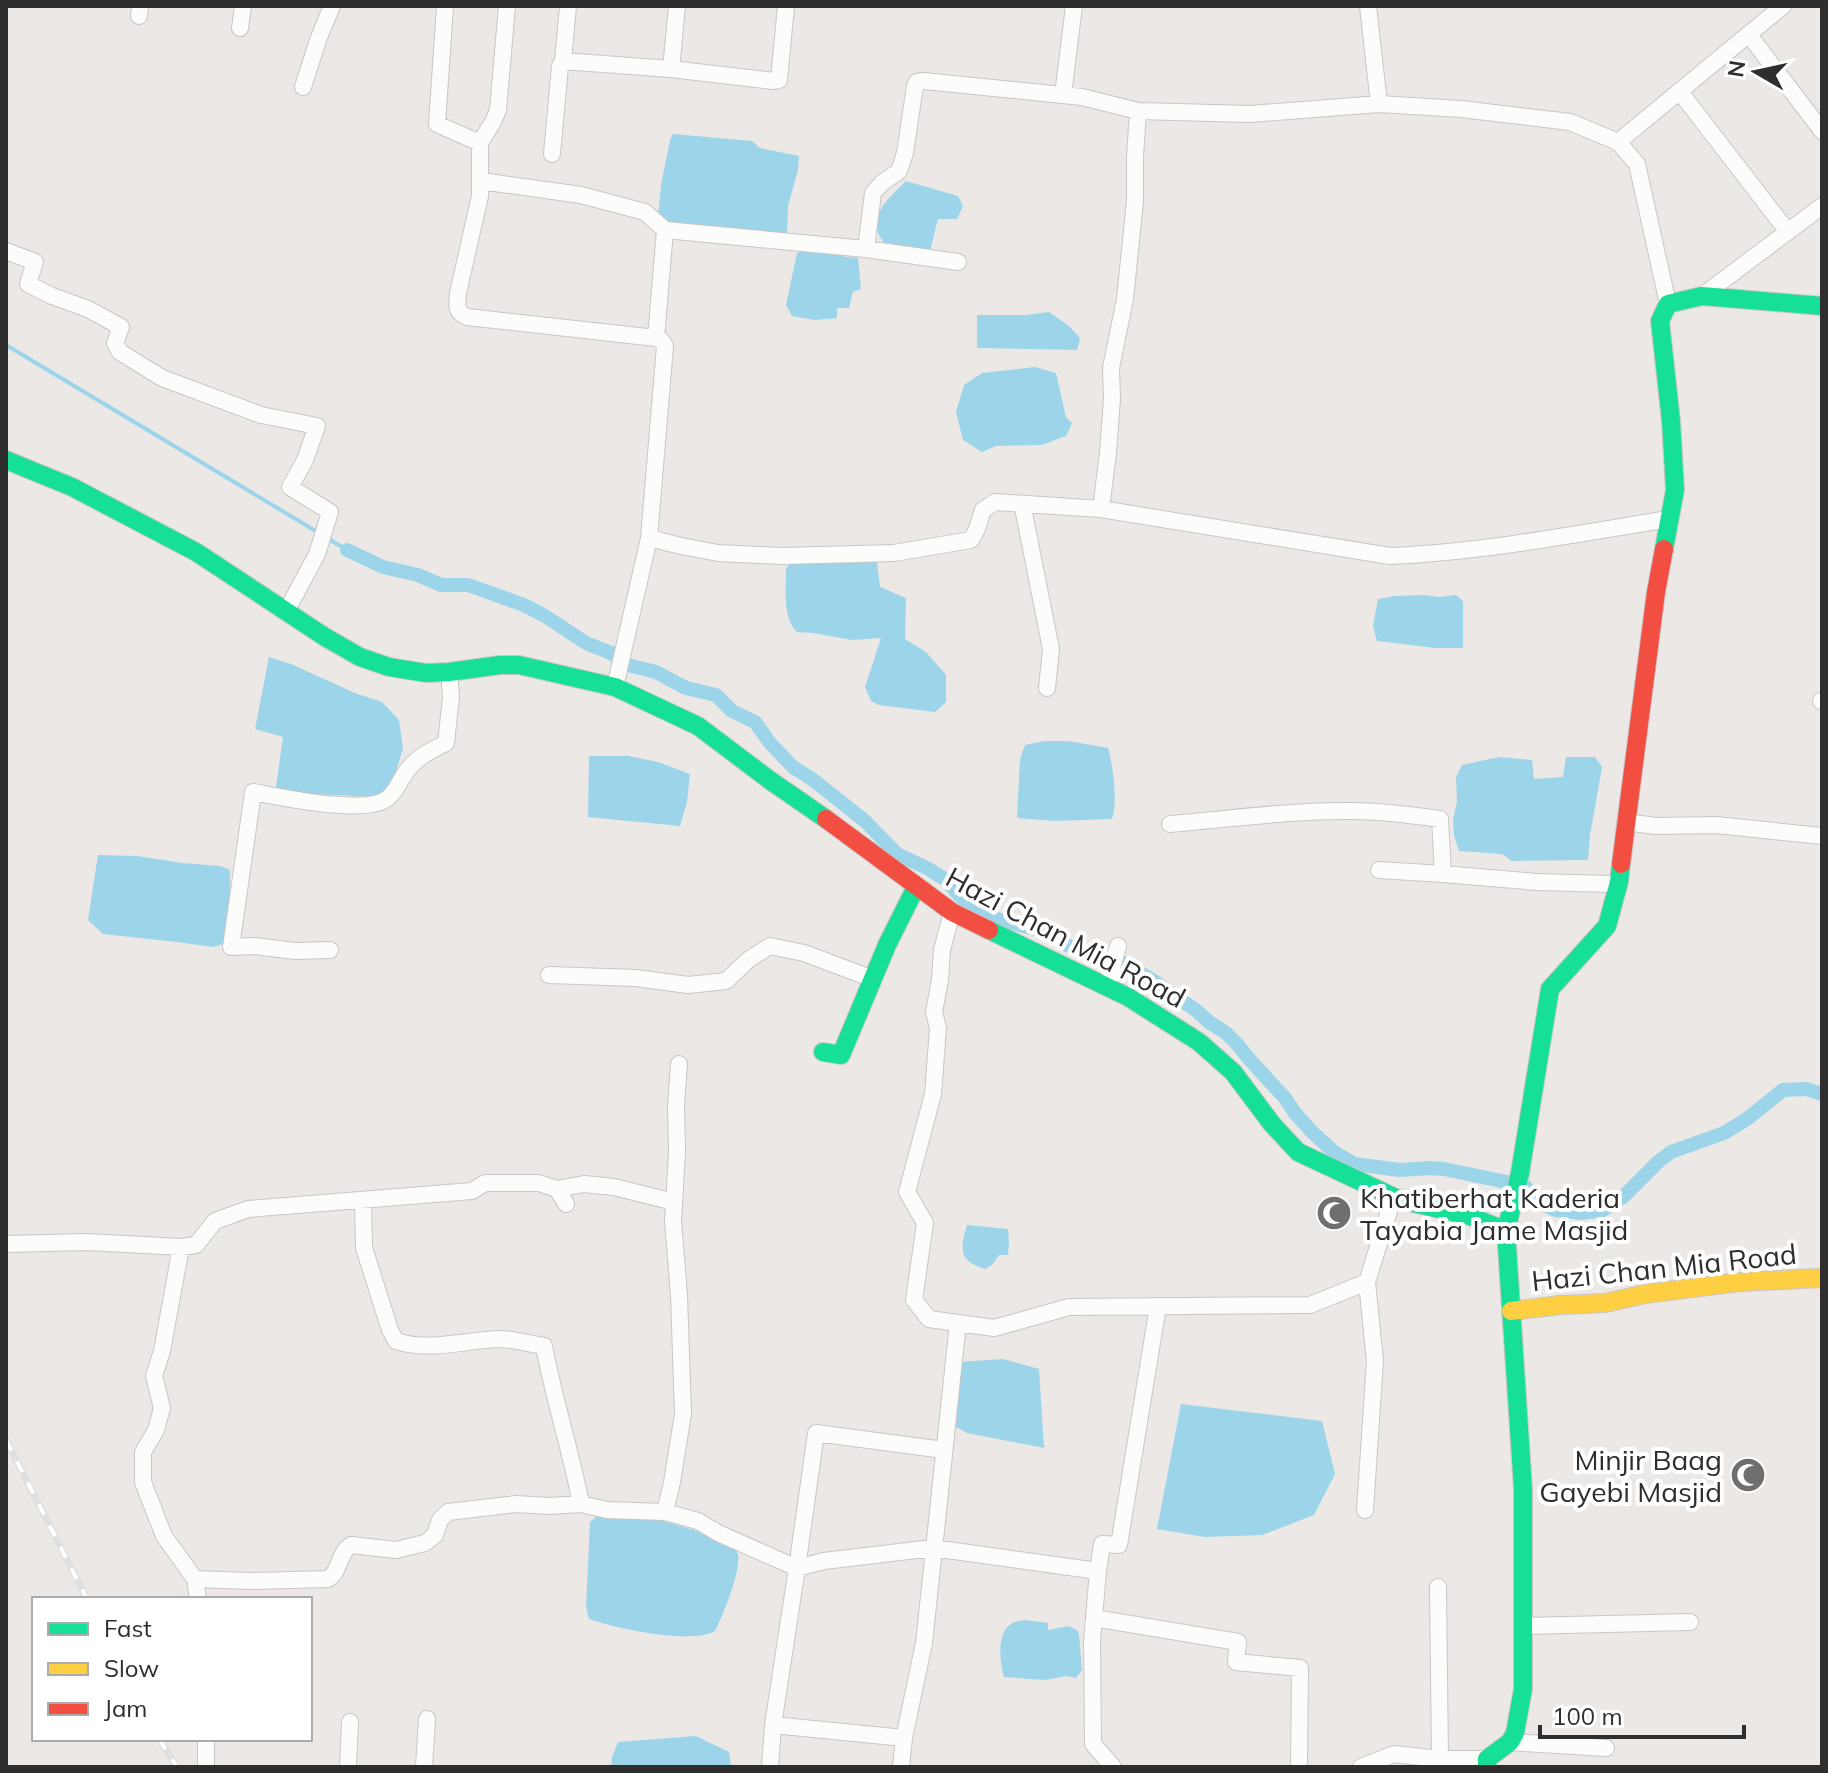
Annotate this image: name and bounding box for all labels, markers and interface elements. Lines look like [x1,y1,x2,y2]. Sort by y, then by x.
north arrow [1716,32,1796,112]
text: N [1721,58,1751,79]
street label: Hazi Chan Mia Road [940,859,1192,1015]
place label: Khatiberhat Kaderia Tayabia Jame Masjid [1360,1180,1628,1247]
mosque icon: Khatiberhat Kaderia Tayabia Jame Masjid [1315,1194,1353,1232]
street label: Hazi Chan Mia Road [1530,1236,1798,1298]
place label: Minjir Baag Gayebi Masjid [1539,1442,1722,1509]
mosque icon: Minjir Baag Gayebi Masjid [1729,1456,1767,1494]
legend [32,1597,312,1741]
text: Fast [104,1613,152,1643]
text: Slow [104,1653,159,1683]
scale bar [1540,1689,1744,1739]
text: Jam [104,1693,147,1723]
text: 100 m [1552,1701,1623,1731]

